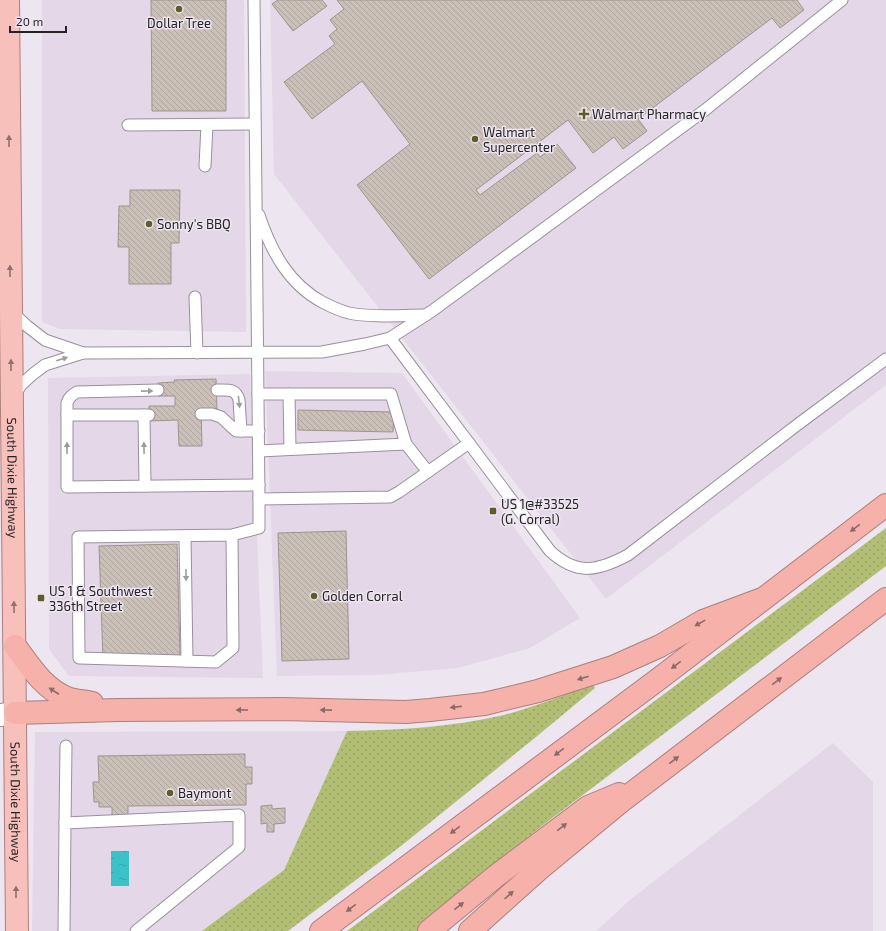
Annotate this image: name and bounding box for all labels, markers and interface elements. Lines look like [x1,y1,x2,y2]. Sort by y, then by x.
marker: Dollar Tree [174,4,184,14]
scale bar [10,8,66,34]
text: 20 m [16,14,43,28]
place label: Dollar Tree [147,15,211,31]
place label: Walmart Pharmacy [592,106,706,122]
marker: Walmart Pharmacy [579,109,589,119]
place label: Walmart Supercenter [483,124,555,155]
one-way arrow [6,134,12,147]
marker: Walmart Supercenter [470,134,480,144]
place label: Sonny's BBQ [157,216,231,232]
marker: Sonny's BBQ [144,219,154,229]
one-way arrow [7,264,13,277]
one-way arrow [56,356,68,362]
one-way arrow [8,358,14,371]
one-way arrow [141,387,153,394]
one-way arrow [235,396,242,408]
street label: South Dixie Highway [4,417,21,539]
one-way arrow [64,441,70,454]
one-way arrow [141,441,147,454]
place label: US 1@#33525 (G. Corral) [501,496,579,527]
marker: US 1@#33525 (G. Corral) [488,506,498,516]
one-way arrow [850,524,860,532]
one-way arrow [183,569,189,582]
place label: US 1 & Southwest 336th Street [49,583,153,614]
place label: Golden Corral [322,588,403,604]
marker: Golden Corral [309,591,319,601]
marker: US 1 & Southwest 336th Street [36,593,46,603]
one-way arrow [11,601,18,613]
one-way arrow [694,620,706,627]
one-way arrow [671,661,682,670]
one-way arrow [576,675,588,681]
one-way arrow [772,677,783,686]
one-way arrow [48,687,60,694]
one-way arrow [450,704,462,711]
one-way arrow [235,707,248,713]
one-way arrow [319,707,332,713]
street label: South Dixie Highway [7,742,25,863]
one-way arrow [554,748,565,757]
one-way arrow [668,756,679,765]
place label: Baymont [178,785,231,801]
marker: Baymont [165,788,175,798]
one-way arrow [557,823,567,831]
one-way arrow [450,826,461,835]
one-way arrow [13,885,19,898]
one-way arrow [504,890,514,900]
one-way arrow [454,902,465,910]
one-way arrow [346,904,357,912]

